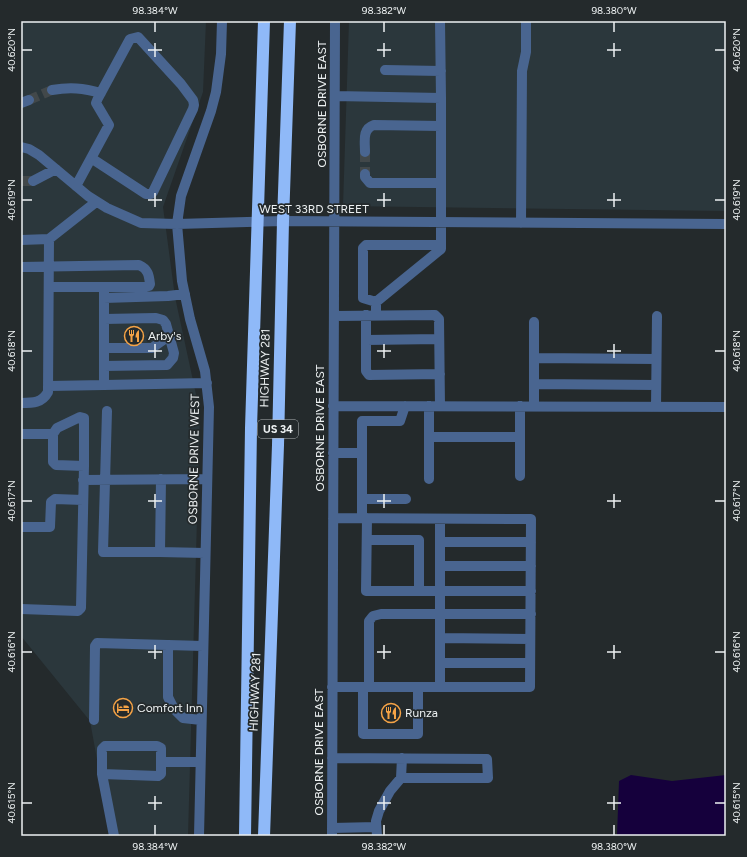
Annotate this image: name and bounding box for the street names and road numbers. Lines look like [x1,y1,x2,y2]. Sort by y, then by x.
street label: OSBORNE DRIVE EAST [315,40,329,167]
street label: WEST 33RD STREET [259,202,369,216]
street label: HIGHWAY 281 [257,329,273,407]
street label: OSBORNE DRIVE EAST [313,364,327,491]
street label: OSBORNE DRIVE WEST [186,393,202,524]
road number: US 34 [258,420,298,438]
street label: HIGHWAY 281 [247,652,263,732]
street label: OSBORNE DRIVE EAST [312,688,326,815]

